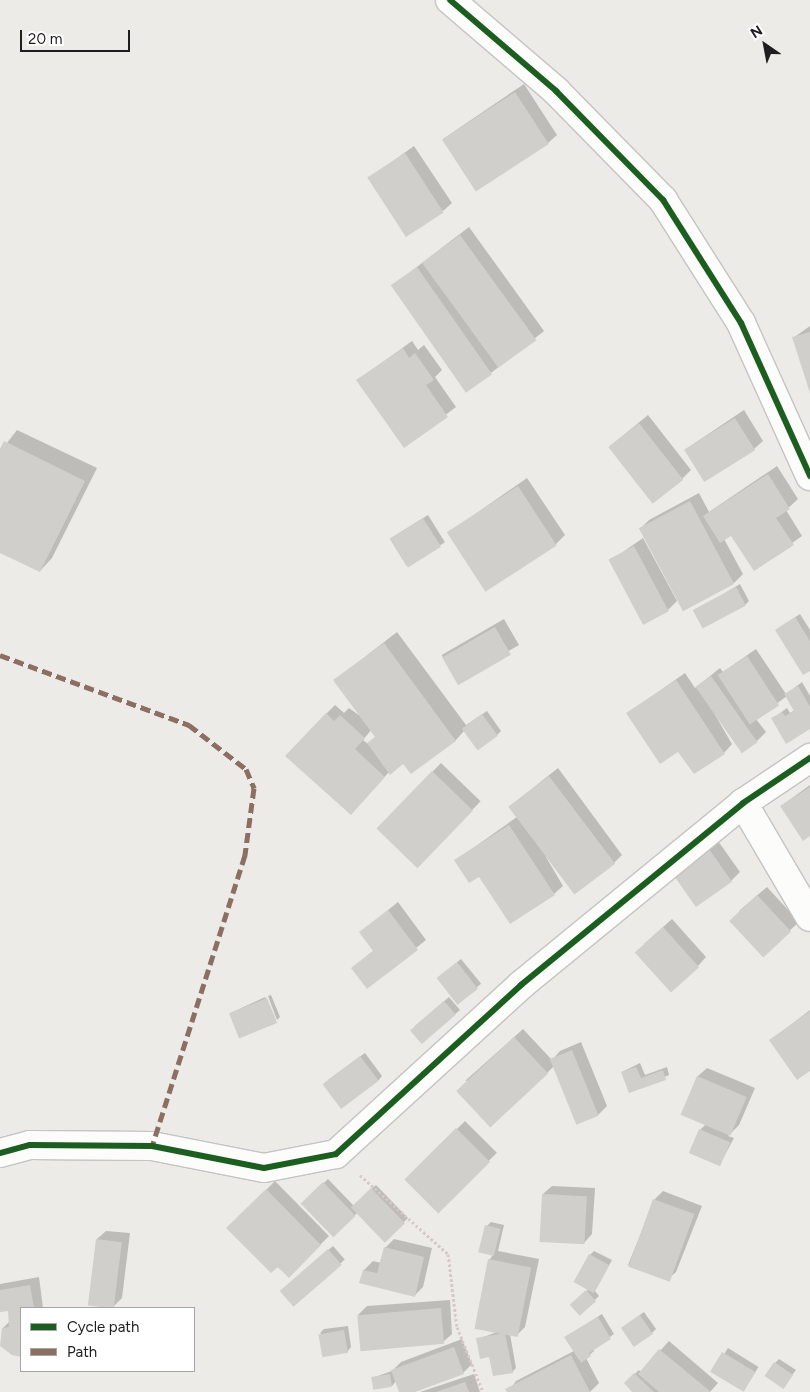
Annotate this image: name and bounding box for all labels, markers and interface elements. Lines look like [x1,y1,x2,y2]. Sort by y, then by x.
scale bar [22,20,132,52]
north arrow [740,20,790,70]
text: N [747,22,766,42]
text: 20 m [28,30,62,48]
legend [20,1307,195,1372]
text: Cycle path [67,1318,139,1336]
text: Path [67,1343,97,1361]

